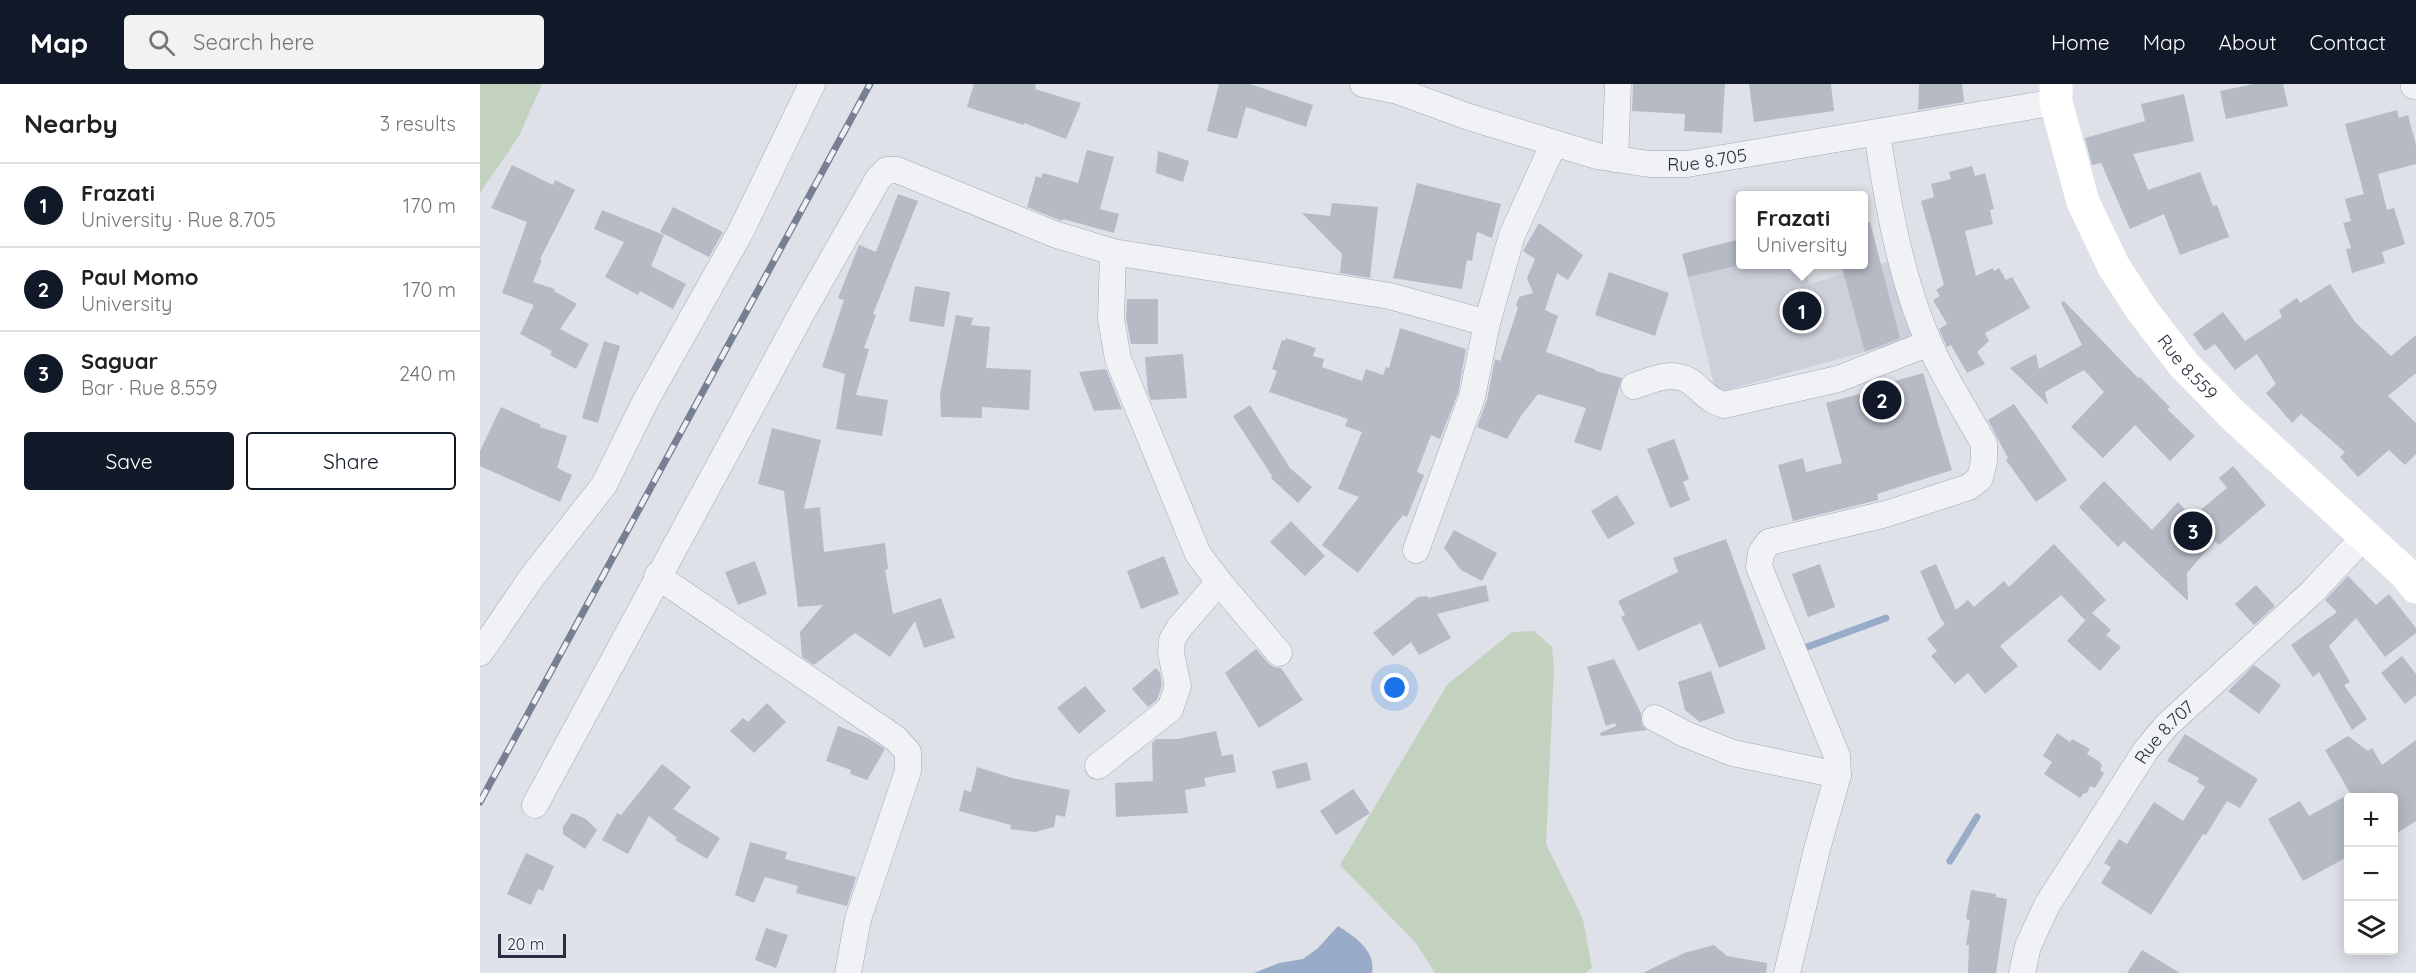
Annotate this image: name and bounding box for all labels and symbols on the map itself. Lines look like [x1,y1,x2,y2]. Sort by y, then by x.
street label: Rue 8.705 [1667,143,1748,176]
pin: 1 [1782,288,1822,334]
street label: Rue 8.559 [2153,329,2223,404]
pin: 2 [1862,378,1902,422]
pin: 3 [2174,508,2212,554]
your location [1380,673,1409,702]
street label: Rue 8.707 [2129,695,2198,768]
scale bar [498,931,566,958]

